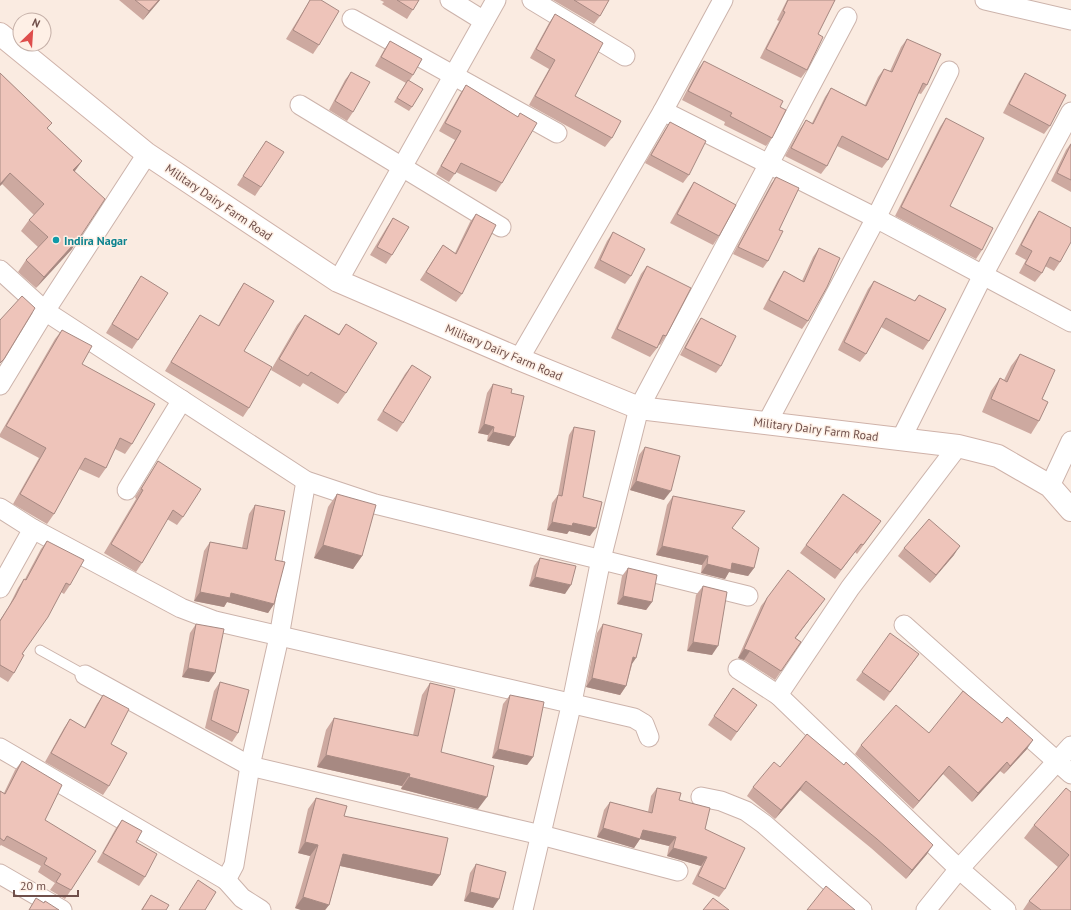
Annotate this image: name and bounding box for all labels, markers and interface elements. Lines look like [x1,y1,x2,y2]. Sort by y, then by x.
north arrow [12,12,52,52]
text: N [30,15,42,31]
street label: Military Dairy Farm Road [163,161,275,243]
place label: Indira Nagar [64,233,128,248]
marker: Indira Nagar [51,235,61,245]
street label: Military Dairy Farm Road [443,320,565,384]
street label: Military Dairy Farm Road [753,414,879,444]
scale bar [14,872,78,898]
text: 20 m [20,878,46,893]

